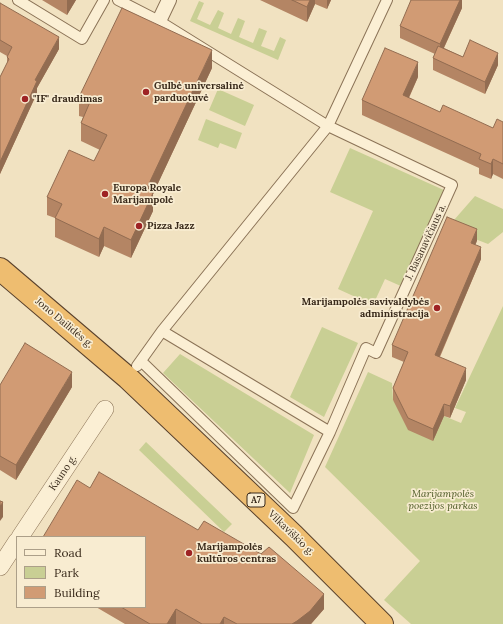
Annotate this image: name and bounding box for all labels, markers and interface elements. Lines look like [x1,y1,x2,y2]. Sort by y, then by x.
place label: Gulbė universalinė parduotuvė [154,80,244,104]
marker: Gulbė universalinė parduotuvė [141,87,151,97]
place label: "IF" draudimas [33,93,102,105]
marker: "IF" draudimas [20,94,30,104]
place label: Europa Royale Marijampolė [113,182,181,206]
marker: Europa Royale Marijampolė [100,189,110,199]
street label: J. Basanavičiaus a. [403,202,449,282]
place label: Pizza Jazz [147,220,195,232]
marker: Pizza Jazz [134,221,144,231]
street label: Jono Dailidės g. [33,295,95,351]
place label: Marijampolės savivaldybės administracija [302,296,429,320]
marker: Marijampolės savivaldybės administracija [432,303,442,313]
street label: Kauno g. [47,453,79,493]
park label: Marijampolės poezijos parkas [408,488,478,512]
road number: A7 [247,493,265,507]
street label: Vilkaviškio g. [265,508,317,558]
legend [16,536,146,608]
place label: Marijampolės kultūros centras [197,541,276,564]
text: Road [54,545,82,560]
marker: Marijampolės kultūros centras [184,548,194,558]
text: Park [54,565,79,580]
text: Building [54,585,100,600]

